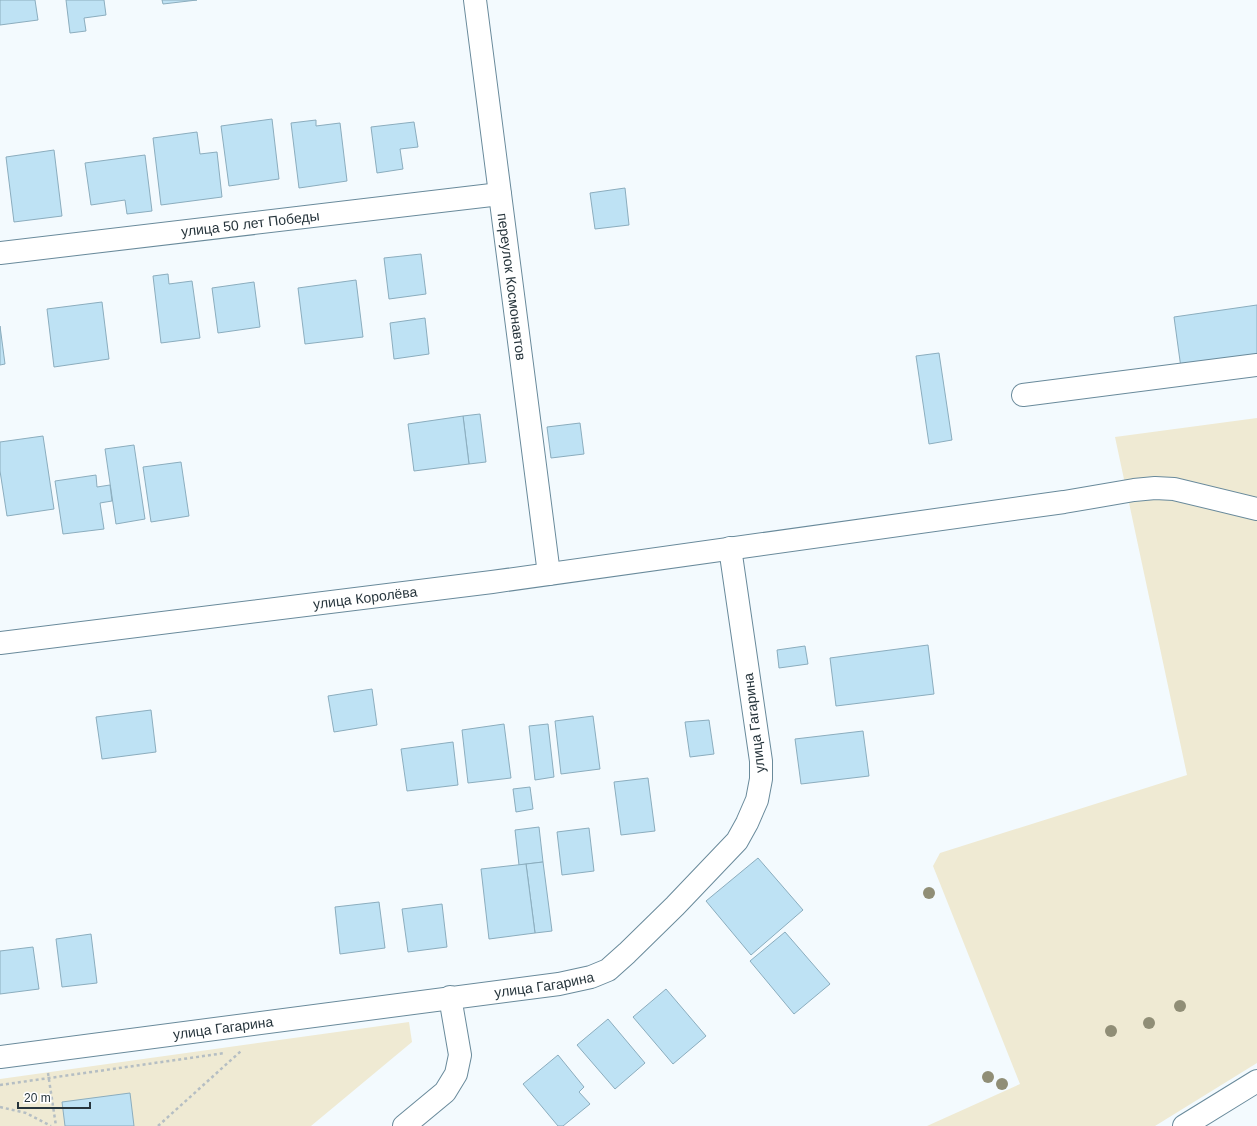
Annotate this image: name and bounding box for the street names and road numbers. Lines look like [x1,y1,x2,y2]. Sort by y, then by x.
street label: улица 50 лет Победы [180,207,320,240]
street label: переулок Космонавтов [495,212,529,361]
street label: улица Королёва [312,583,418,612]
street label: улица Гагарина [740,672,768,774]
street label: улица Гагарина [493,969,596,1000]
street label: улица Гагарина [172,1013,274,1042]

